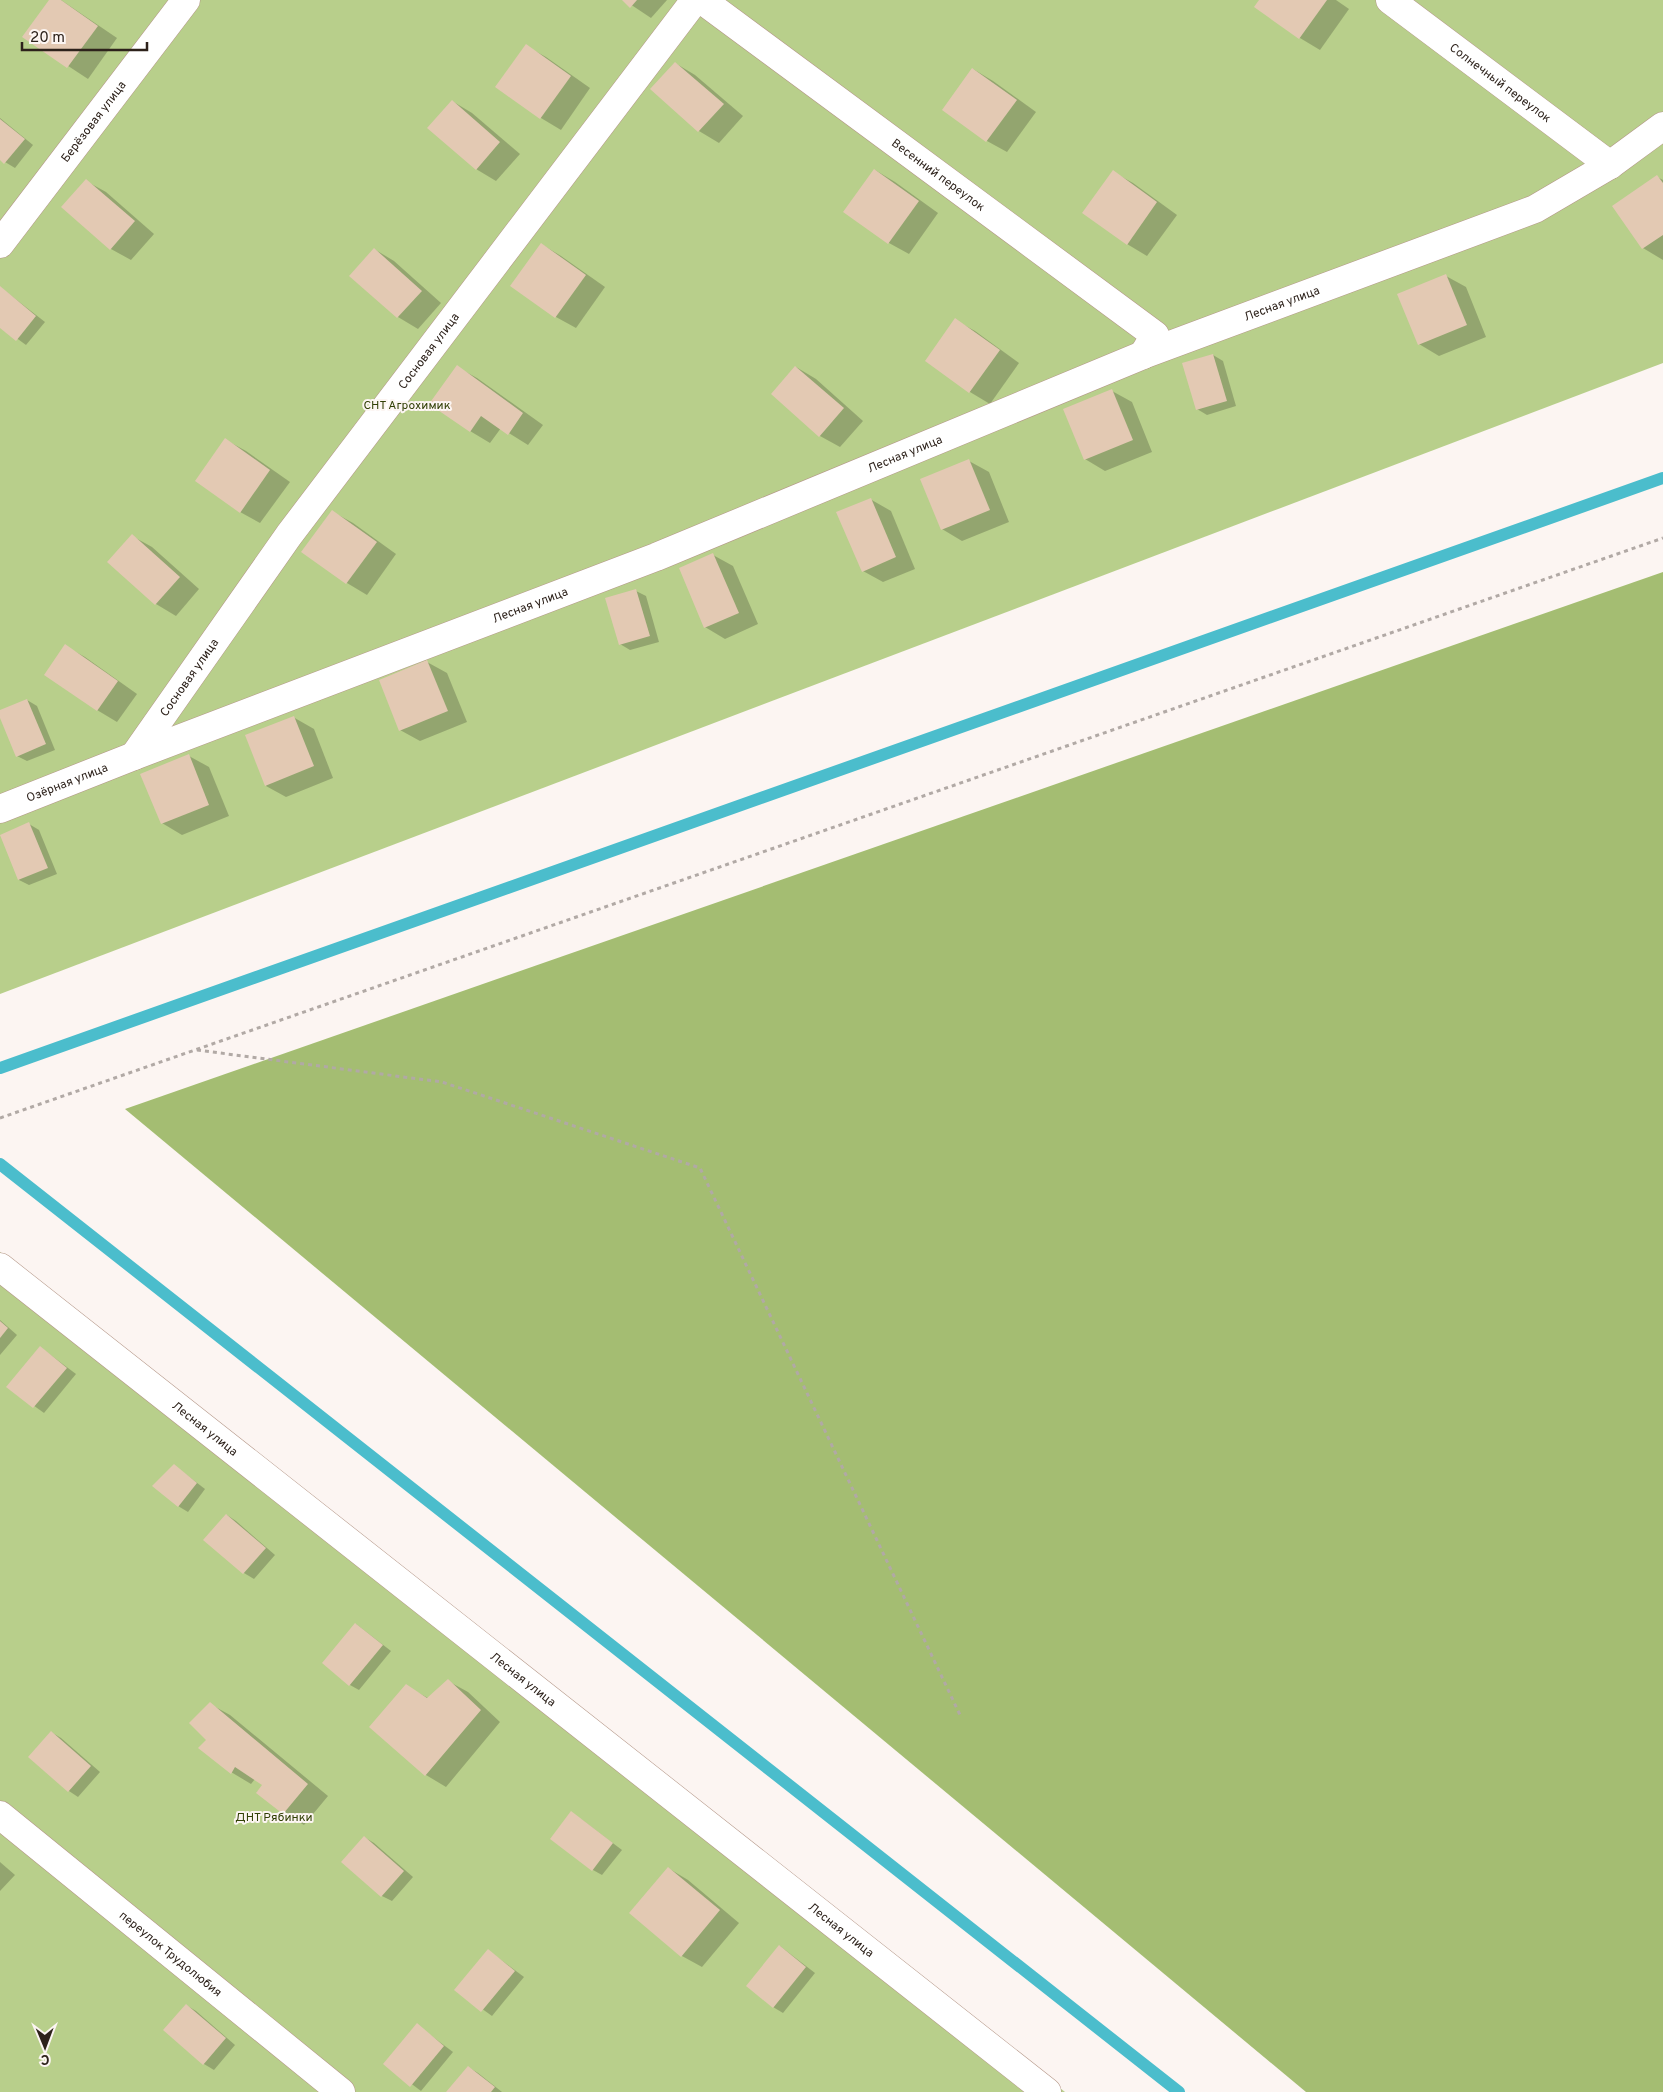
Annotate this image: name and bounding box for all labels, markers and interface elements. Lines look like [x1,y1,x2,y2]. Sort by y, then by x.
scale bar [22,20,148,52]
text: 20 m [30,29,65,48]
street label: Солнечный переулок [1446,40,1554,127]
street label: Берёзовая улица [58,78,130,166]
street label: Весенний переулок [888,136,988,216]
street label: Лесная улица [1242,283,1322,326]
street label: Сосновая улица [395,310,464,393]
park label: СНТ Агрохимик [363,398,451,414]
street label: Лесная улица [865,432,945,477]
street label: Лесная улица [490,584,570,628]
street label: Сосновая улица [157,636,223,720]
street label: Озёрная улица [24,760,110,807]
street label: Лесная улица [168,1398,241,1460]
street label: Лесная улица [486,1649,559,1711]
park label: ДНТ Рябинки [235,1810,313,1826]
street label: Лесная улица [804,1900,877,1962]
street label: переулок Трудолюбия [115,1908,225,2001]
north arrow [20,2022,70,2072]
text: С [41,2050,50,2067]

